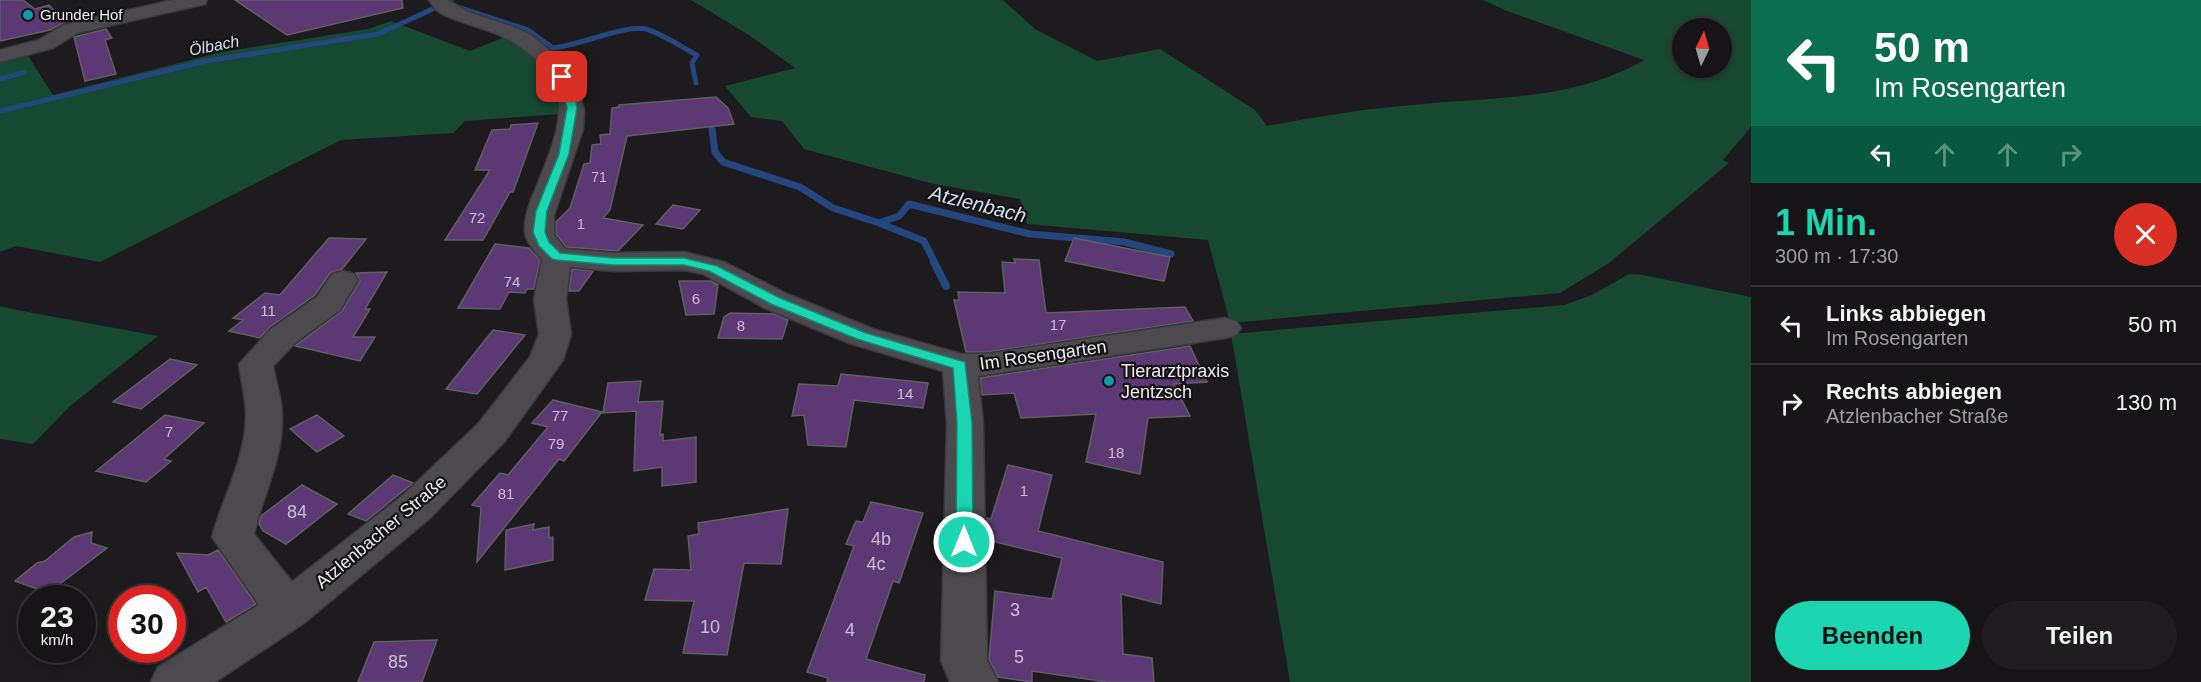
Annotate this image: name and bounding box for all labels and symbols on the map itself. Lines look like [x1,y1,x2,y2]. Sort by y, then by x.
place label: Grunder Hof [40,6,123,23]
marker: Grunder Hof [21,8,35,22]
north arrow [1672,18,1732,78]
water label: Ölbach [188,32,241,59]
pin [536,51,587,102]
house number: 71 [591,169,607,185]
water label: Atzlenbach [926,181,1029,227]
house number: 72 [469,209,485,226]
house number: 1 [577,215,585,232]
house number: 74 [504,273,520,290]
house number: 6 [692,290,700,307]
house number: 11 [260,302,276,319]
house number: 17 [1050,316,1066,333]
house number: 8 [737,317,745,334]
street label: Im Rosengarten [978,336,1108,374]
place label: Tierarztpraxis Jentzsch [1121,361,1229,402]
marker: Tierarztpraxis Jentzsch [1102,374,1116,388]
house number: 14 [897,385,913,402]
house number: 77 [552,407,568,424]
house number: 7 [165,423,173,440]
house number: 79 [548,435,564,452]
house number: 18 [1108,444,1124,461]
street label: Atzlenbacher Straße [312,472,450,592]
house number: 1 [1020,482,1028,499]
house number: 81 [498,485,514,502]
house number: 84 [287,502,307,522]
position arrow [932,510,996,574]
house number: 4b [871,529,891,549]
house number: 4c [866,554,886,574]
speed limit sign: 30 [108,585,186,663]
house number: 3 [1010,600,1020,620]
house number: 10 [700,617,720,637]
house number: 4 [845,620,855,640]
house number: 5 [1014,647,1024,667]
house number: 85 [388,652,408,672]

